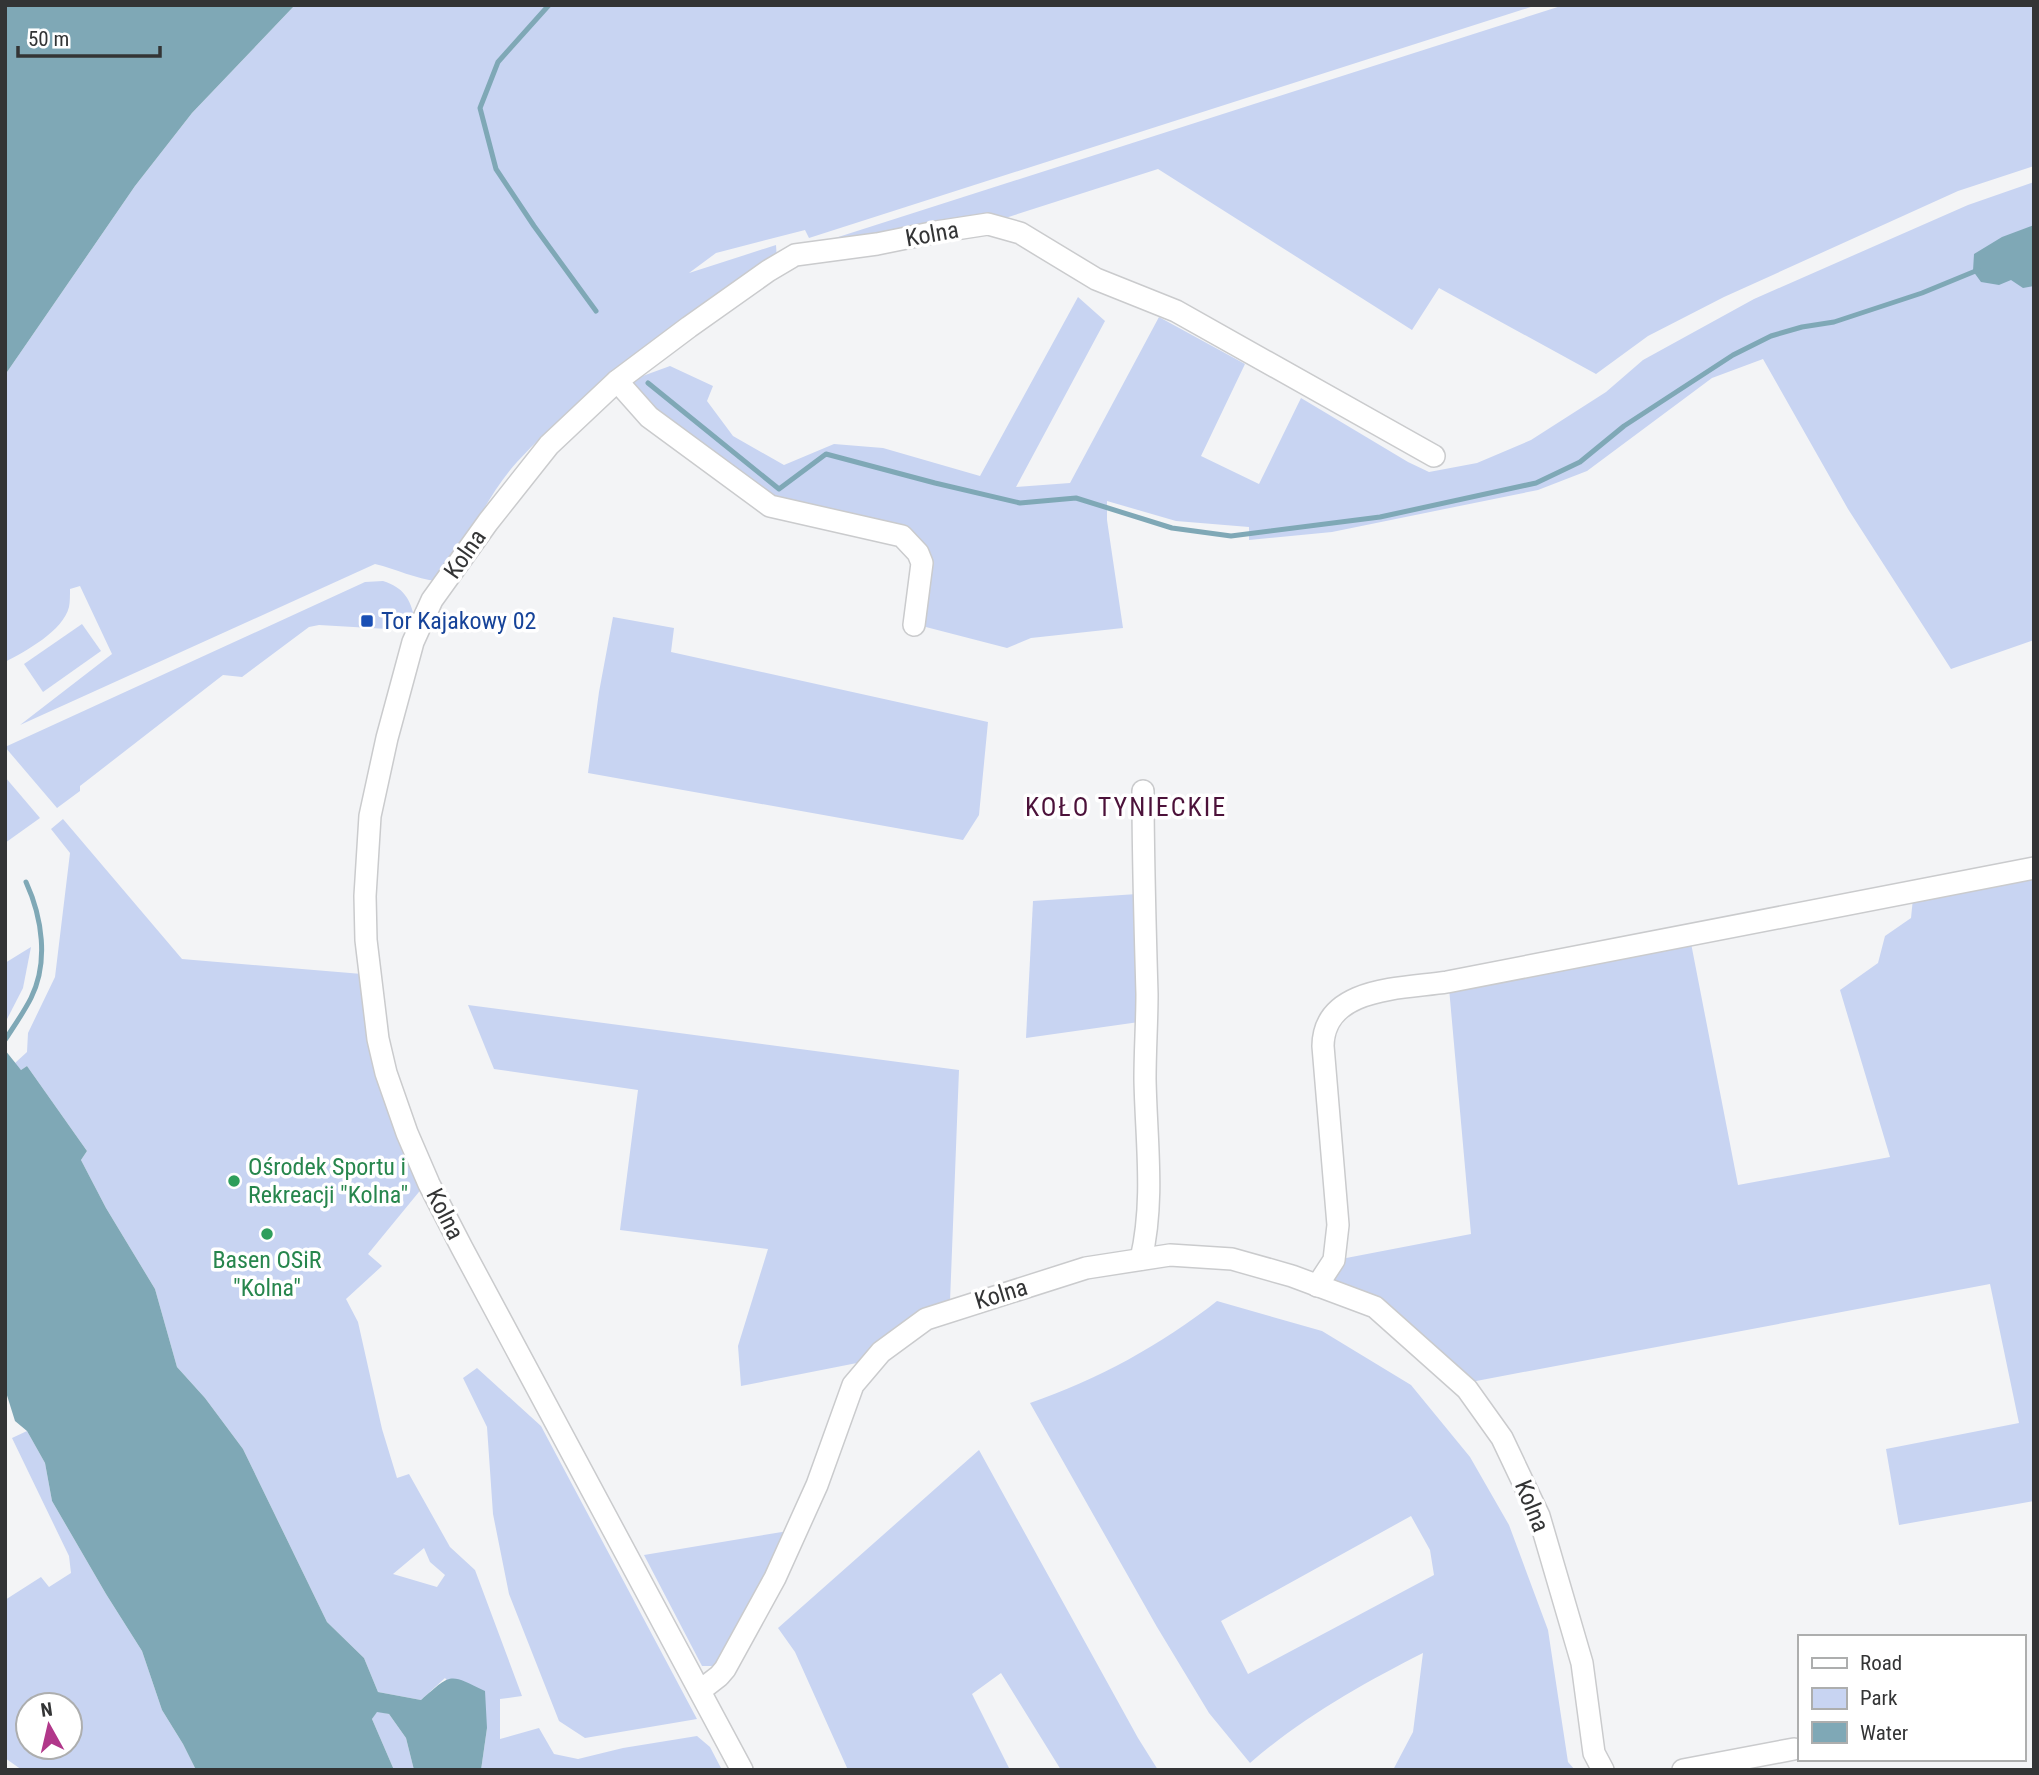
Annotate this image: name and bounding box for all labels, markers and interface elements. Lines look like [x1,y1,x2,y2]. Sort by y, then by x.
scale bar [18,14,159,58]
text: 50 m [28,27,69,51]
street label: Kolna [903,216,961,252]
street label: Kolna [438,524,492,584]
place label: Tor Kajakowy 02 [381,607,536,635]
marker: Tor Kajakowy 02 [359,613,375,629]
district label: KOŁO TYNIECKIE [1025,792,1227,822]
place label: Ośrodek Sportu i Rekreacji "Kolna" [248,1153,408,1209]
marker: Ośrodek Sportu i Rekreacji "Kolna" [226,1173,242,1189]
street label: Kolna [420,1184,470,1244]
marker: Basen OSiR "Kolna" [259,1226,275,1242]
place label: Basen OSiR "Kolna" [212,1246,322,1302]
street label: Kolna [971,1273,1031,1315]
street label: Kolna [1509,1476,1555,1536]
legend [1798,1635,2025,1761]
text: Road [1860,1651,1902,1675]
text: Park [1860,1686,1898,1710]
north arrow [14,1691,84,1761]
text: N [39,1697,54,1722]
text: Water [1860,1721,1908,1745]

